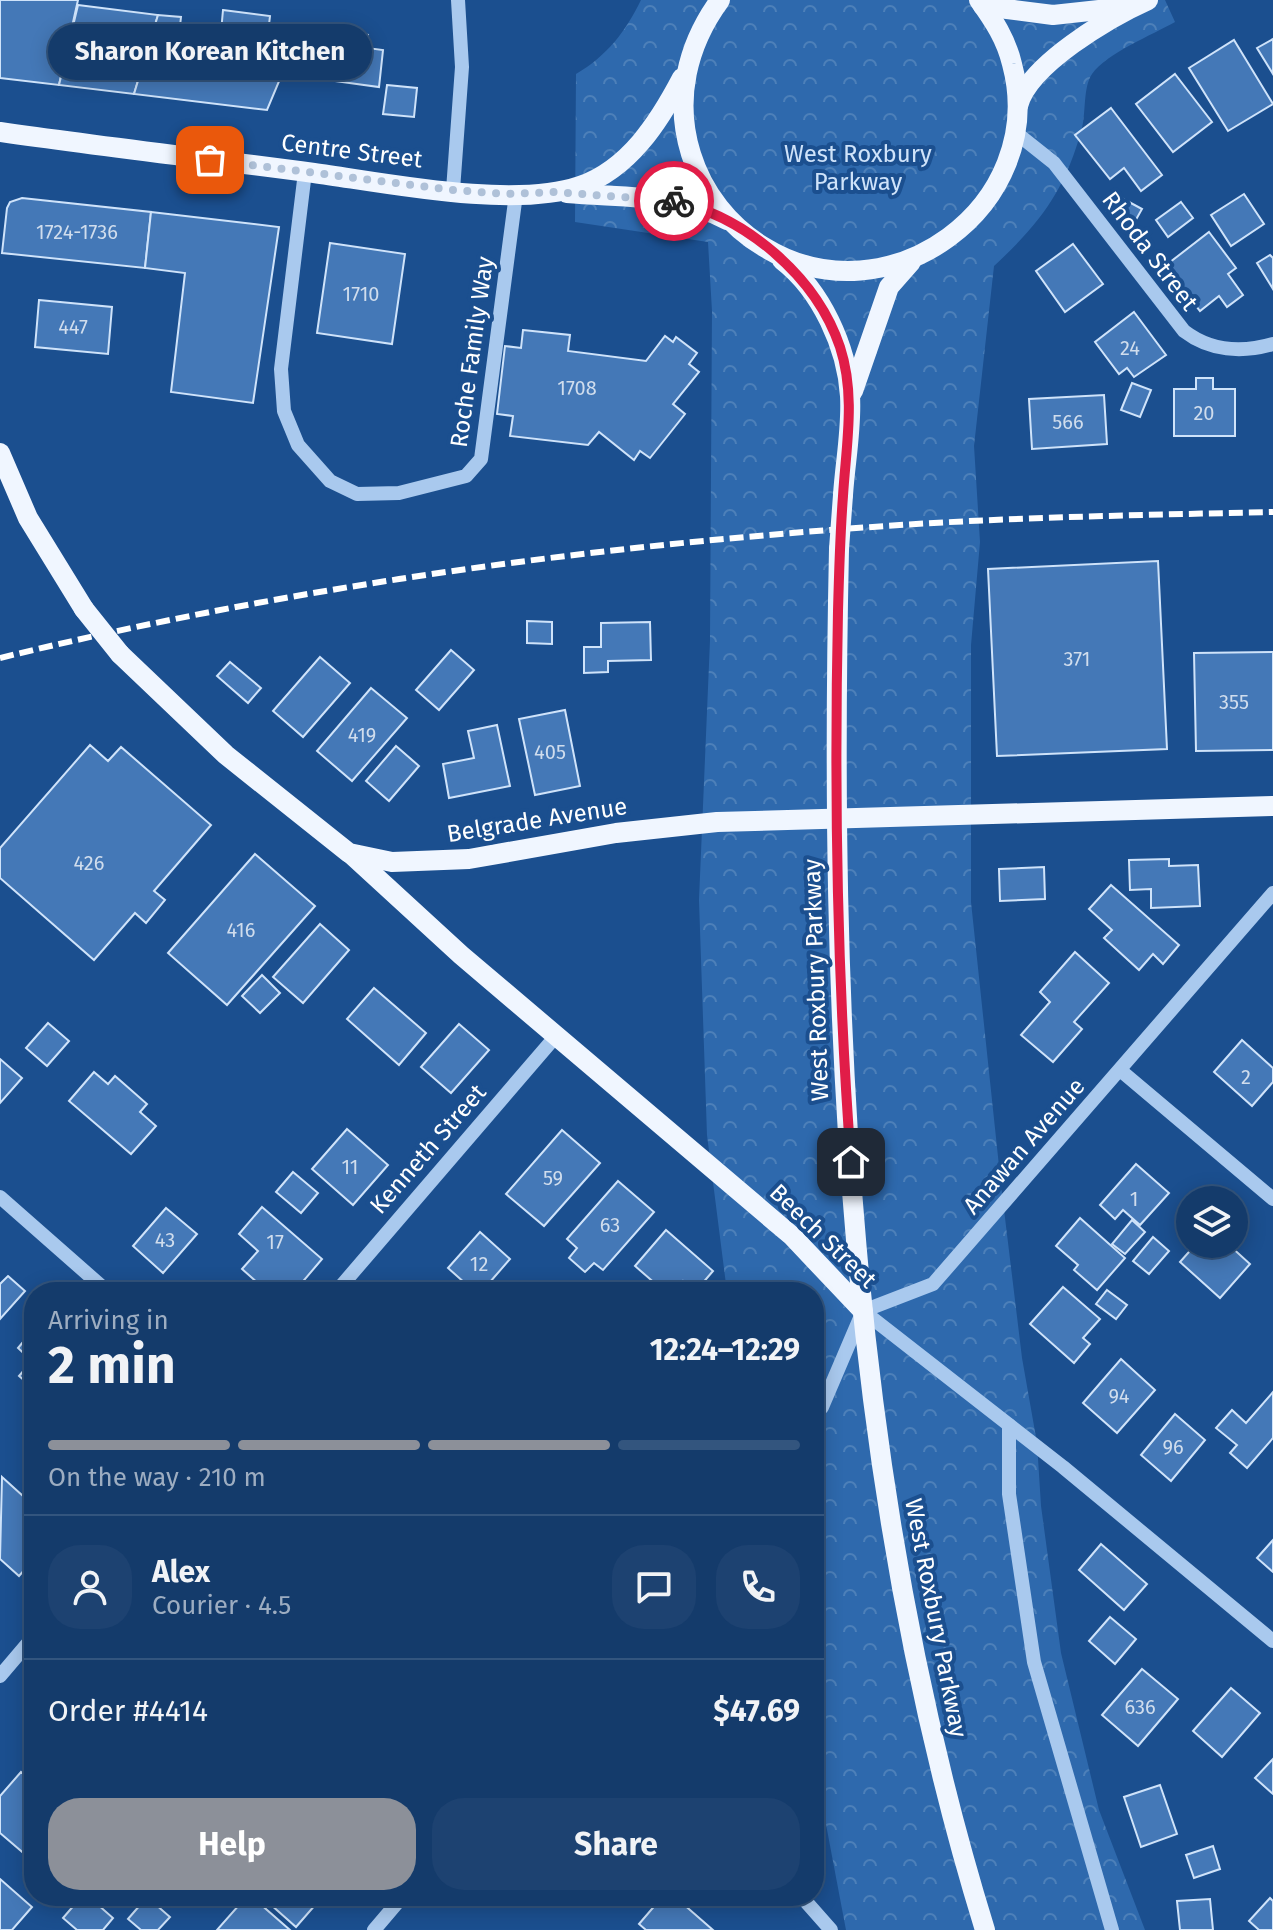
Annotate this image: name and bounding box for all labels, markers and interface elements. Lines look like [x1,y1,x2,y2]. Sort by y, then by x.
callout: Sharon Korean Kitchen [48,24,372,80]
text: Sharon Korean Kitchen [75,36,345,67]
pin [176,126,244,194]
street label: Centre Street [280,128,424,174]
icon: bag [188,138,232,182]
park label: West Roxbury Parkway [784,140,932,196]
courier [634,161,714,241]
icon: bike [652,179,696,223]
street label: Rhoda Street [1096,186,1204,316]
house number: 1724-1736 [36,220,118,244]
street label: Roche Family Way [445,255,499,449]
house number: 1710 [343,282,380,306]
house number: 447 [58,315,88,339]
house number: 24 [1120,336,1140,360]
house number: 1708 [557,376,597,400]
house number: 20 [1193,401,1215,425]
house number: 566 [1052,410,1084,434]
house number: 371 [1063,647,1091,671]
house number: 355 [1219,690,1249,714]
house number: 419 [348,723,376,747]
house number: 405 [534,740,566,764]
street label: Belgrade Avenue [445,792,629,848]
house number: 426 [74,851,104,875]
street label: West Roxbury Parkway [798,858,834,1102]
house number: 416 [227,918,255,942]
house number: 2 [1241,1065,1251,1089]
street label: Anawan Avenue [957,1072,1091,1220]
street label: Kenneth Street [364,1078,492,1219]
pin [817,1128,885,1196]
icon: home [829,1140,873,1184]
house number: 11 [341,1155,359,1179]
house number: 59 [543,1166,563,1190]
street label: Beech Street [764,1178,883,1294]
map controls [1176,1186,1248,1258]
button: layers [1176,1186,1248,1258]
house number: 1 [1130,1187,1138,1211]
house number: 63 [600,1213,620,1237]
house number: 43 [155,1228,175,1252]
house number: 17 [266,1230,284,1254]
house number: 12 [470,1252,488,1276]
text: Arriving in [48,1305,169,1336]
text: 12:24–12:29 [650,1332,800,1368]
text: 2 min [48,1334,176,1397]
house number: 94 [1109,1384,1130,1408]
house number: 96 [1162,1435,1184,1459]
text: On the way · 210 m [48,1462,266,1493]
street label: West Roxbury Parkway [899,1496,973,1740]
button: person [48,1545,132,1629]
button: chat [612,1545,696,1629]
button: phone [716,1545,800,1629]
text: Alex [152,1554,210,1590]
text: Courier · 4.5 [152,1590,291,1621]
text: Order #4414 [48,1693,208,1729]
text: $47.69 [713,1693,800,1729]
house number: 636 [1124,1695,1156,1719]
button: Help [48,1798,416,1890]
button: Share [432,1798,800,1890]

